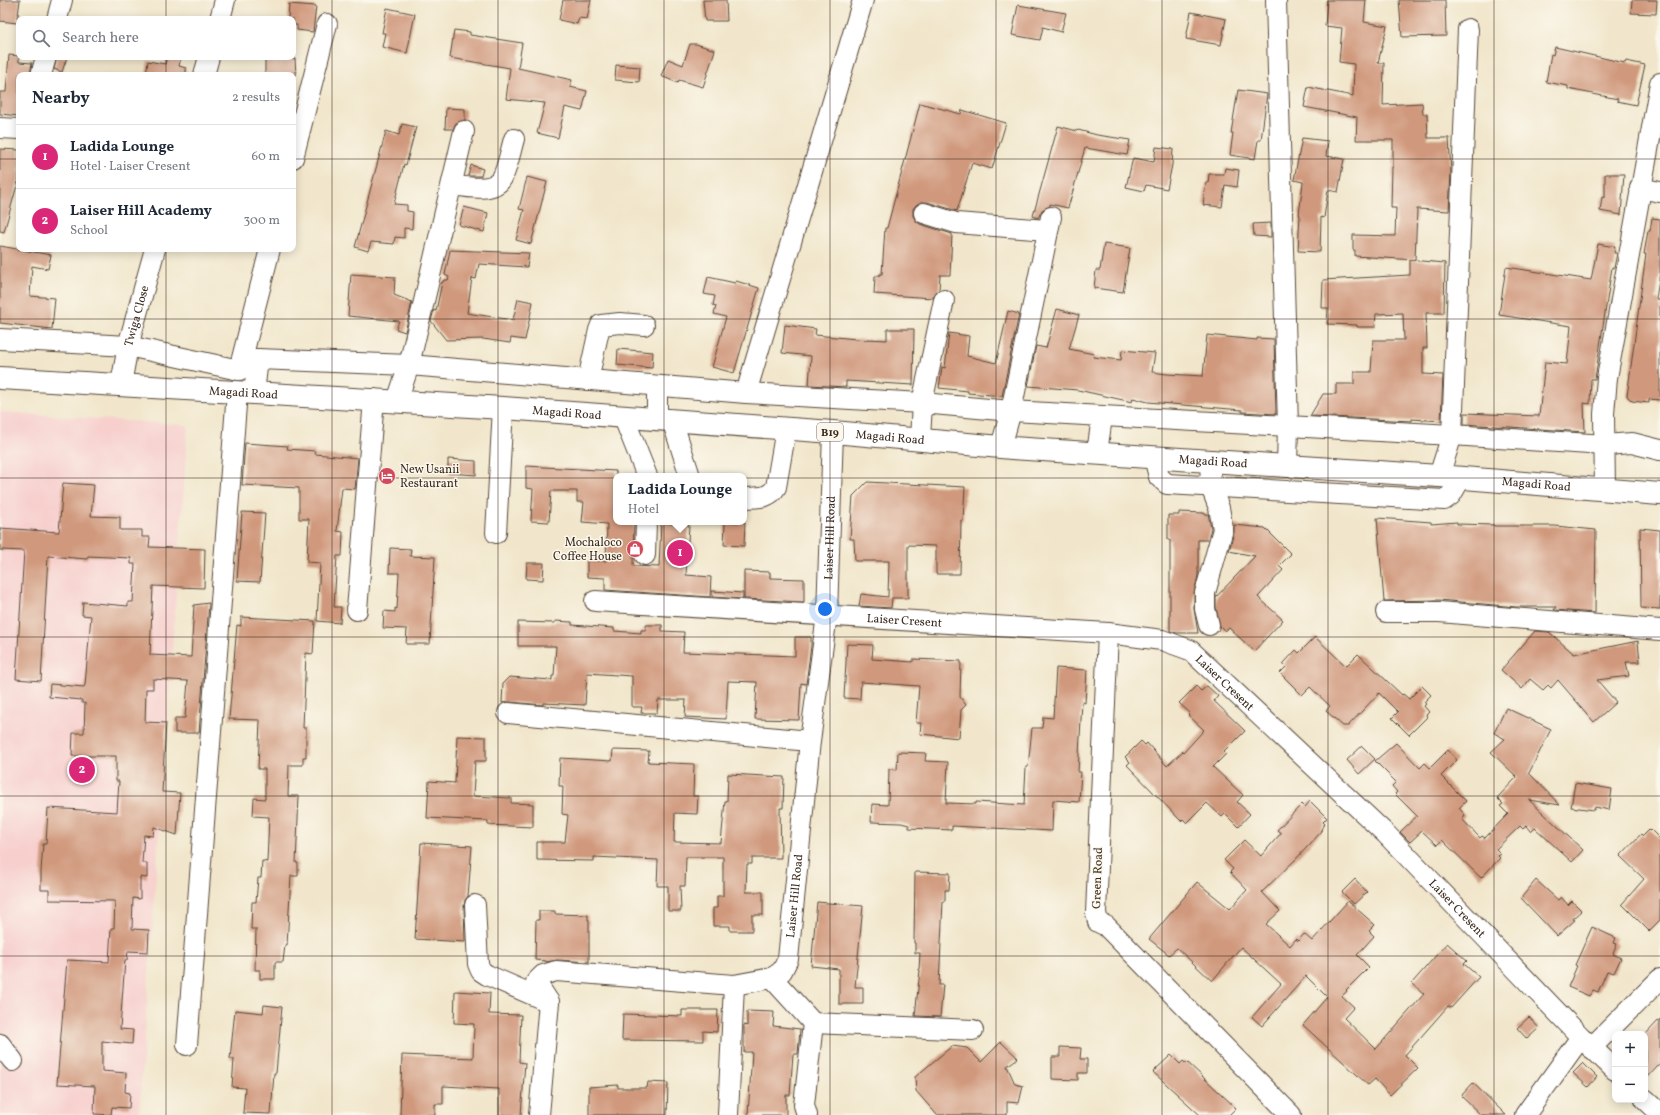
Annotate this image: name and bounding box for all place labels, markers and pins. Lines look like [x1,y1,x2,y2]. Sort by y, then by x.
place label: New Usanii Restaurant [400,462,460,492]
hotel icon: New Usanii Restaurant [377,466,397,486]
place label: Mochaloco Coffee House [553,535,622,565]
pin: 1 [667,538,693,568]
shop icon: Mochaloco Coffee House [625,539,645,559]
pin: 2 [69,755,95,785]

